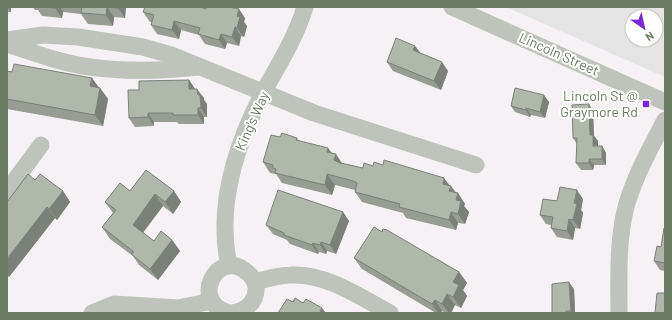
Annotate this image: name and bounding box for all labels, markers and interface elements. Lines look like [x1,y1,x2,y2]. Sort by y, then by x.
north arrow [624,8,664,48]
street label: Lincoln Street [517,28,602,79]
text: N [643,29,657,44]
place label: Lincoln St @ Graymore Rd [560,87,638,120]
street label: King's Way [231,88,272,153]
marker: Lincoln St @ Graymore Rd [641,99,651,109]

